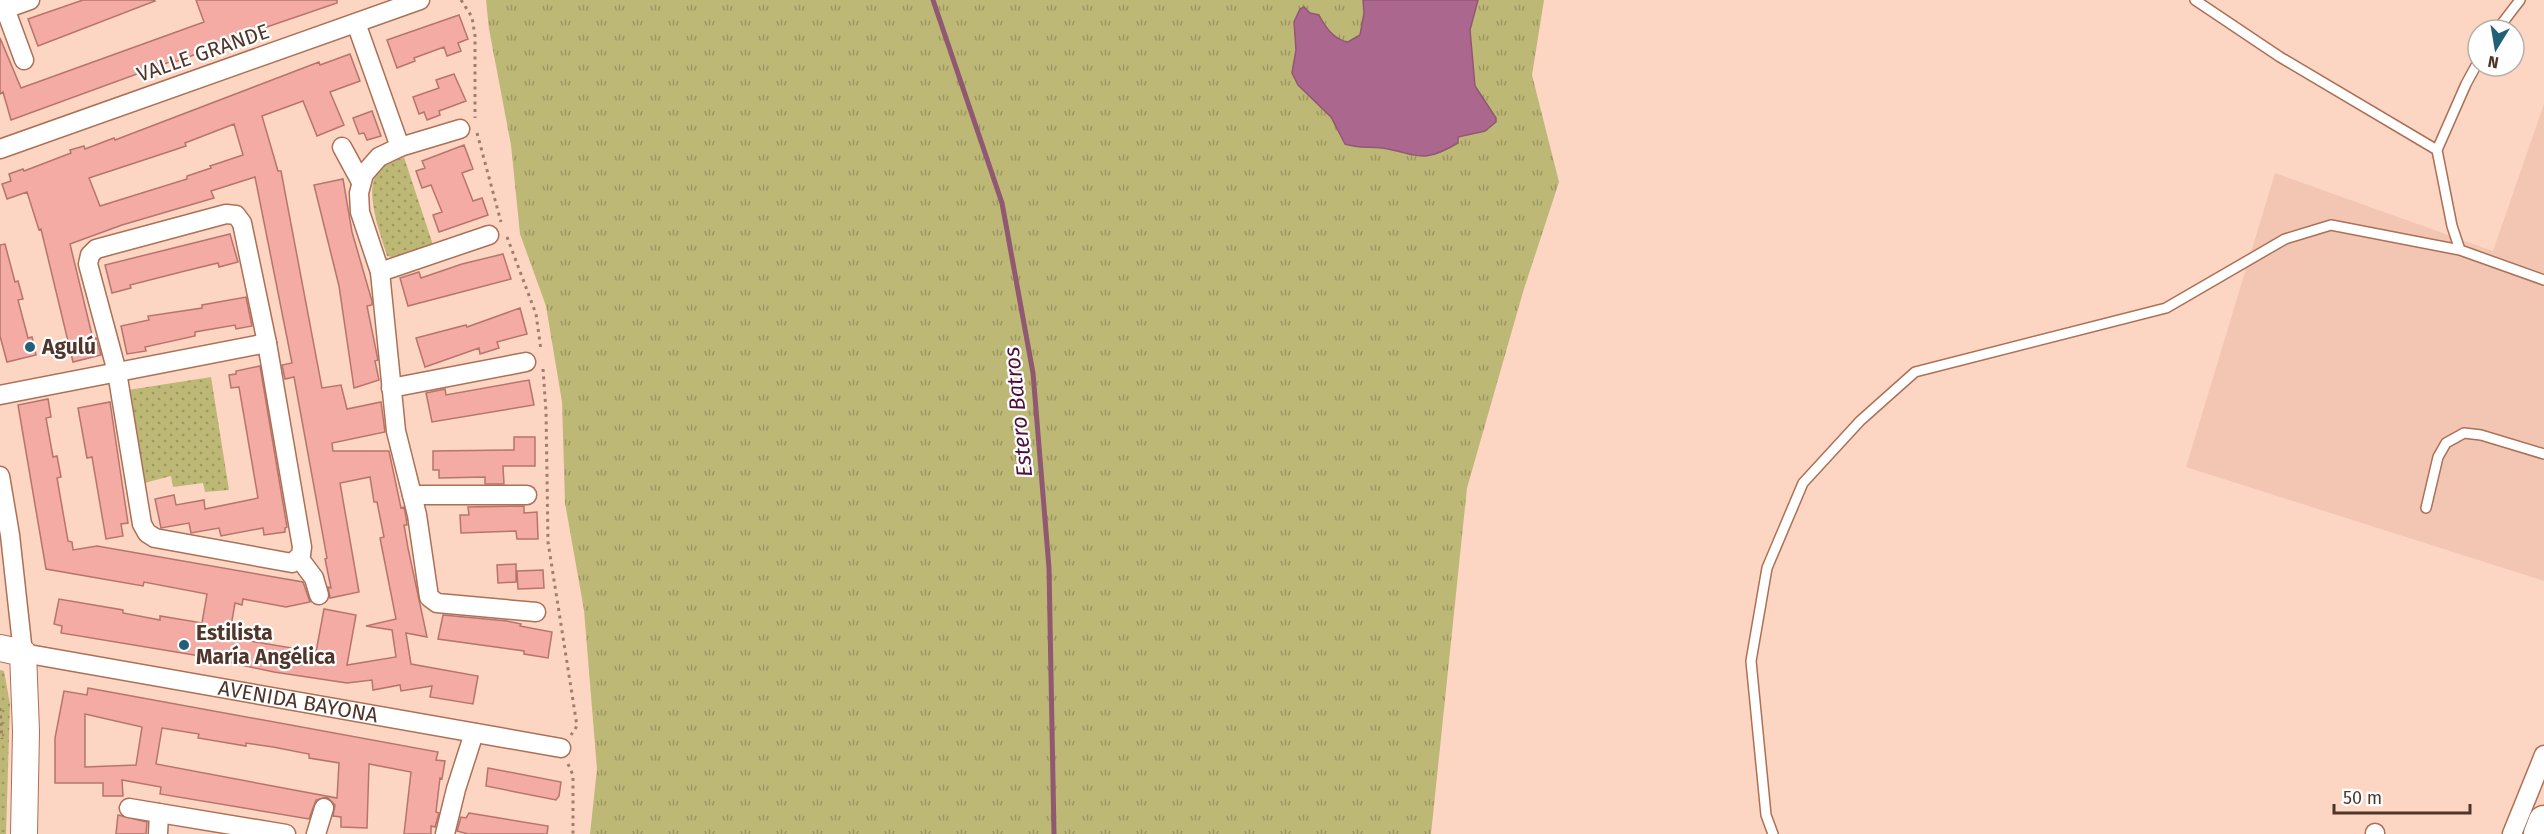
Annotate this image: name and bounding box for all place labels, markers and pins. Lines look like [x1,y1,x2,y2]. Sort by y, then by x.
place label: Agulú [41,334,96,360]
marker: Agulú [23,340,37,354]
place label: Estilista María Angélica [196,620,336,670]
marker: Estilista María Angélica [177,638,191,652]

